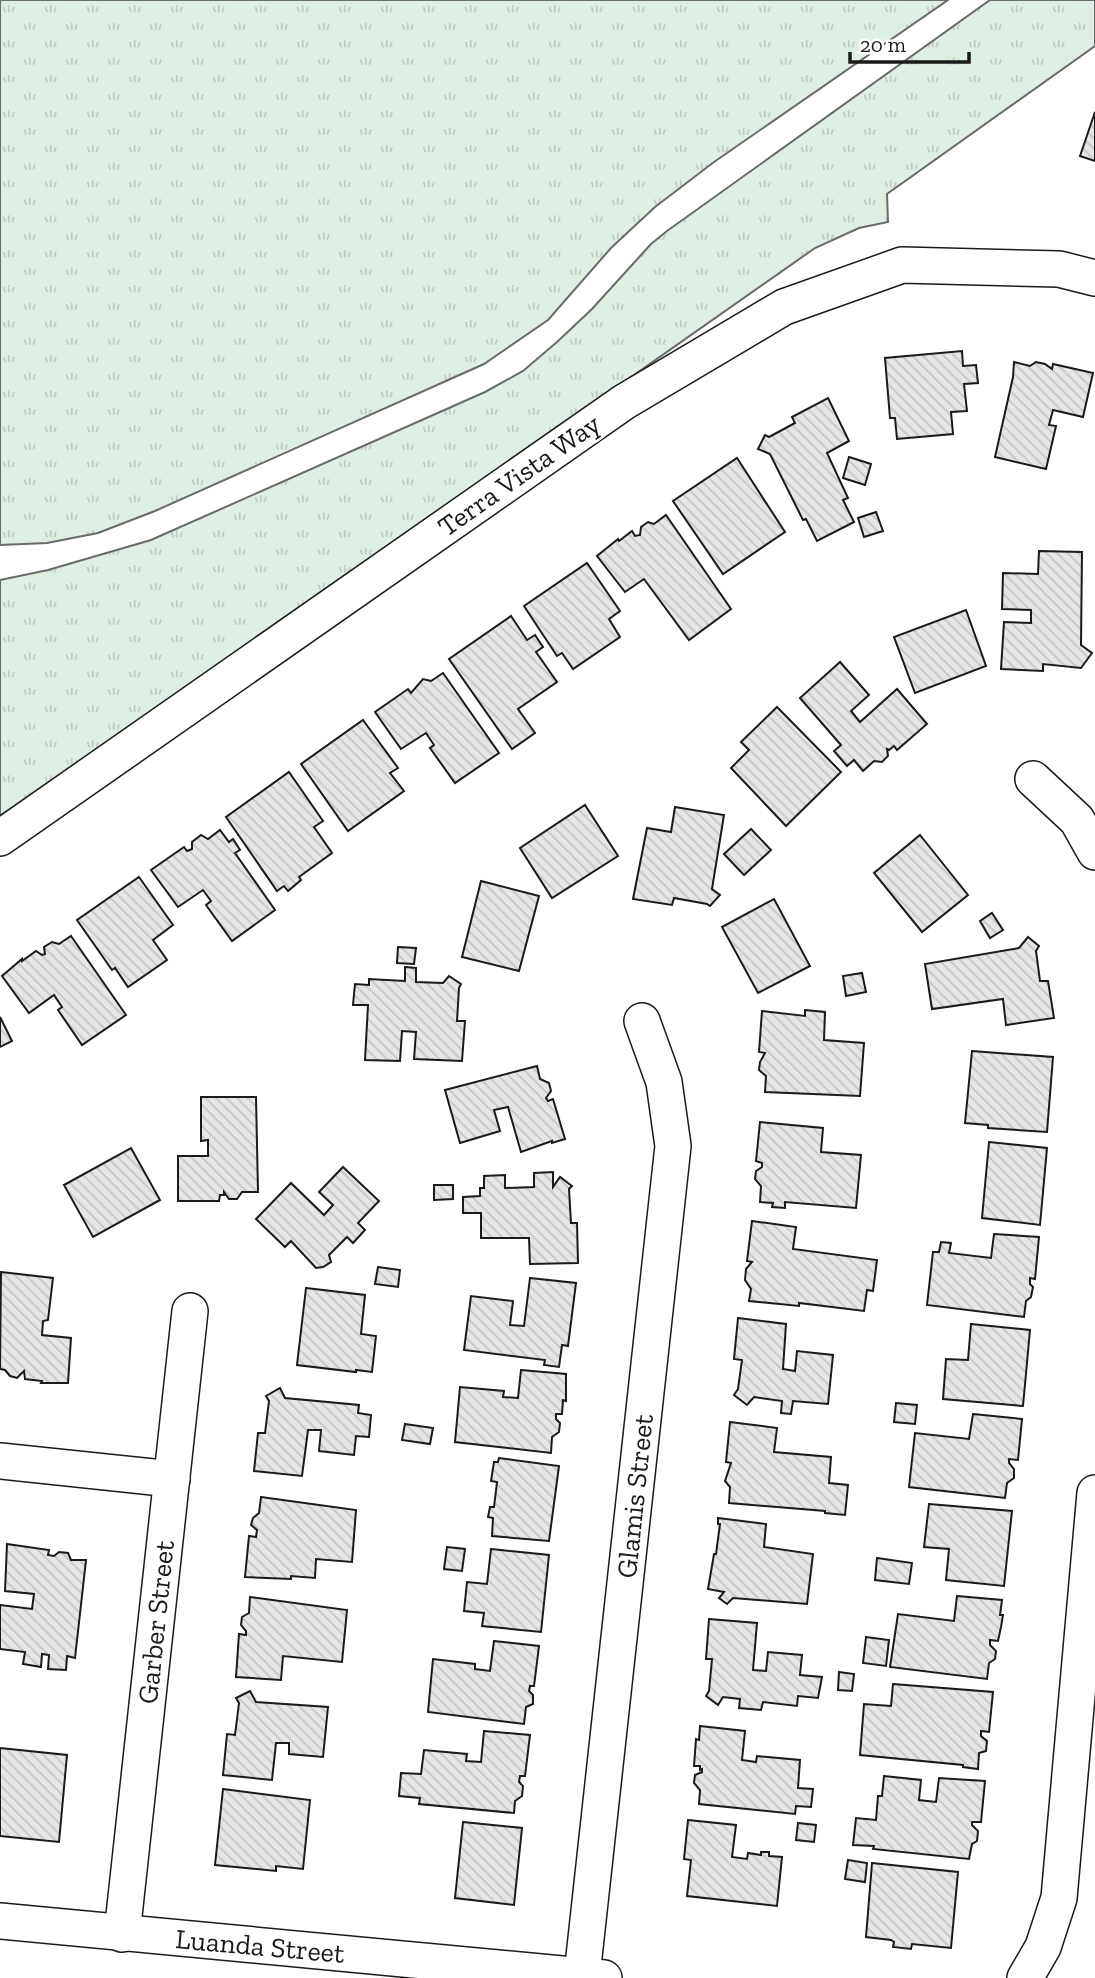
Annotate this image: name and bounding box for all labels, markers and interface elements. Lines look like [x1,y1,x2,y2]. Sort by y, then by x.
scale bar [850,21,969,65]
text: 20 m [860,32,906,57]
street label: Terra Vista Way [432,406,607,543]
street label: Glamis Street [610,1412,660,1580]
street label: Garber Street [131,1538,181,1705]
street label: Luanda Street [174,1922,346,1970]

